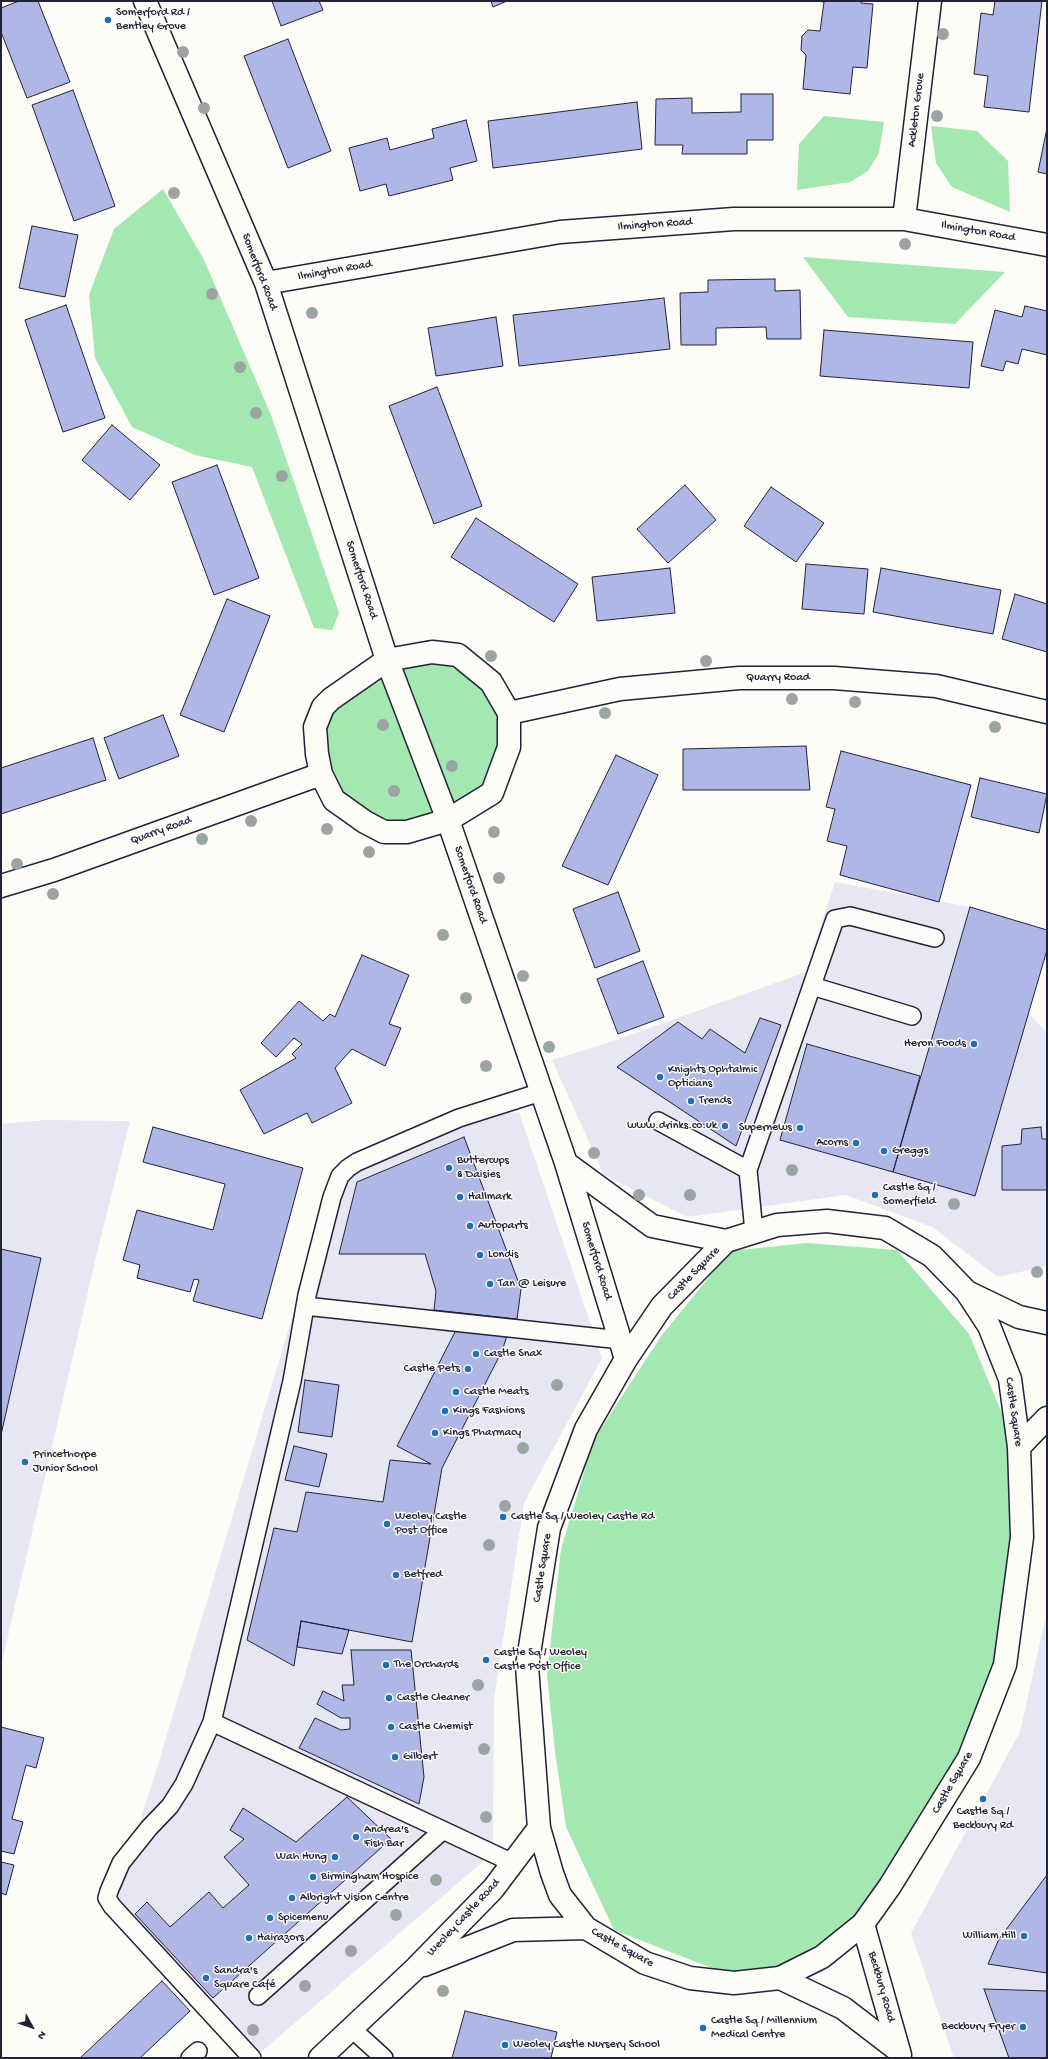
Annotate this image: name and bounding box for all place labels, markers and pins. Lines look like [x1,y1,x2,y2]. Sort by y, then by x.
place label: Somerford Rd / Bentley Grove [116,6,190,34]
marker: Somerford Rd / Bentley Grove [103,15,113,25]
place label: Heron Foods [904,1037,966,1051]
marker: Heron Foods [969,1039,979,1049]
place label: Knights Ophtalmic Opticians [668,1063,757,1091]
marker: Knights Ophtalmic Opticians [655,1072,665,1082]
place label: Trends [699,1094,731,1108]
marker: Trends [686,1096,696,1106]
place label: www.drinks.co.uk [627,1119,717,1133]
marker: www.drinks.co.uk [720,1121,730,1131]
place label: Supernews [739,1121,792,1135]
marker: Supernews [795,1123,805,1133]
place label: Acorns [816,1136,848,1150]
marker: Acorns [851,1138,861,1148]
place label: Greggs [892,1144,928,1158]
marker: Greggs [879,1146,889,1156]
place label: Buttercups & Daisies [457,1154,509,1182]
marker: Buttercups & Daisies [444,1163,454,1173]
place label: Castle Sq / Somerfield [883,1181,936,1209]
place label: Hallmark [468,1190,512,1204]
marker: Castle Sq / Somerfield [870,1190,880,1200]
marker: Hallmark [455,1192,465,1202]
place label: Autoparts [478,1219,528,1233]
marker: Autoparts [465,1221,475,1231]
place label: Londis [488,1248,518,1262]
marker: Londis [475,1250,485,1260]
place label: Tan @ Leisure [498,1277,566,1291]
marker: Tan @ Leisure [485,1279,495,1289]
place label: Castle Snax [484,1347,542,1361]
marker: Castle Snax [471,1349,481,1359]
place label: Castle Pets [404,1362,460,1376]
marker: Castle Pets [463,1364,473,1374]
place label: Castle Meats [464,1385,529,1399]
marker: Castle Meats [451,1387,461,1397]
place label: Kings Fashions [453,1404,525,1418]
marker: Kings Fashions [440,1406,450,1416]
place label: Kings Pharmacy [443,1426,521,1440]
marker: Kings Pharmacy [430,1428,440,1438]
place label: Princethorpe Junior School [33,1448,98,1476]
marker: Princethorpe Junior School [20,1457,30,1467]
place label: Weoley Castle Post Office [395,1510,467,1538]
place label: Castle Sq / Weoley Castle Rd [511,1510,654,1524]
marker: Castle Sq / Weoley Castle Rd [498,1512,508,1522]
marker: Weoley Castle Post Office [382,1519,392,1529]
place label: Betfred [404,1568,442,1582]
marker: Betfred [391,1570,401,1580]
place label: Castle Sq / Weoley Castle Post Office [494,1646,587,1674]
marker: Castle Sq / Weoley Castle Post Office [481,1655,491,1665]
place label: The Orchards [394,1658,458,1672]
marker: The Orchards [381,1660,391,1670]
place label: Castle Cleaner [397,1691,469,1705]
marker: Castle Cleaner [384,1693,394,1703]
place label: Castle Chemist [399,1720,473,1734]
marker: Castle Chemist [386,1722,396,1732]
place label: Gilbert [403,1750,437,1764]
marker: Gilbert [390,1752,400,1762]
marker: Castle Sq / Beckbury Rd [978,1794,988,1804]
place label: Castle Sq / Beckbury Rd [953,1805,1013,1833]
place label: Andrea's Fish Bar [364,1823,408,1851]
marker: Andrea's Fish Bar [351,1832,361,1842]
place label: Wah Hung [276,1850,327,1864]
marker: Wah Hung [330,1852,340,1862]
place label: Birmingham Hospice [321,1870,418,1884]
marker: Birmingham Hospice [308,1872,318,1882]
place label: Albright Vision Centre [300,1891,409,1905]
marker: Albright Vision Centre [287,1893,297,1903]
place label: Spicemenu [278,1911,328,1925]
marker: Spicemenu [265,1913,275,1923]
place label: William Hill [963,1929,1016,1943]
place label: Hairazors [257,1931,304,1945]
marker: William Hill [1019,1931,1029,1941]
marker: Hairazors [244,1933,254,1943]
place label: Sandra's Square Café [214,1964,275,1992]
marker: Sandra's Square Café [201,1973,211,1983]
place label: Castle Sq / Millennium Medical Centre [711,2014,817,2042]
place label: Beckbury Fryer [942,2020,1015,2034]
marker: Beckbury Fryer [1018,2022,1028,2032]
marker: Castle Sq / Millennium Medical Centre [698,2023,708,2033]
place label: Weoley Castle Nursery School [513,2038,660,2052]
marker: Weoley Castle Nursery School [500,2040,510,2050]

